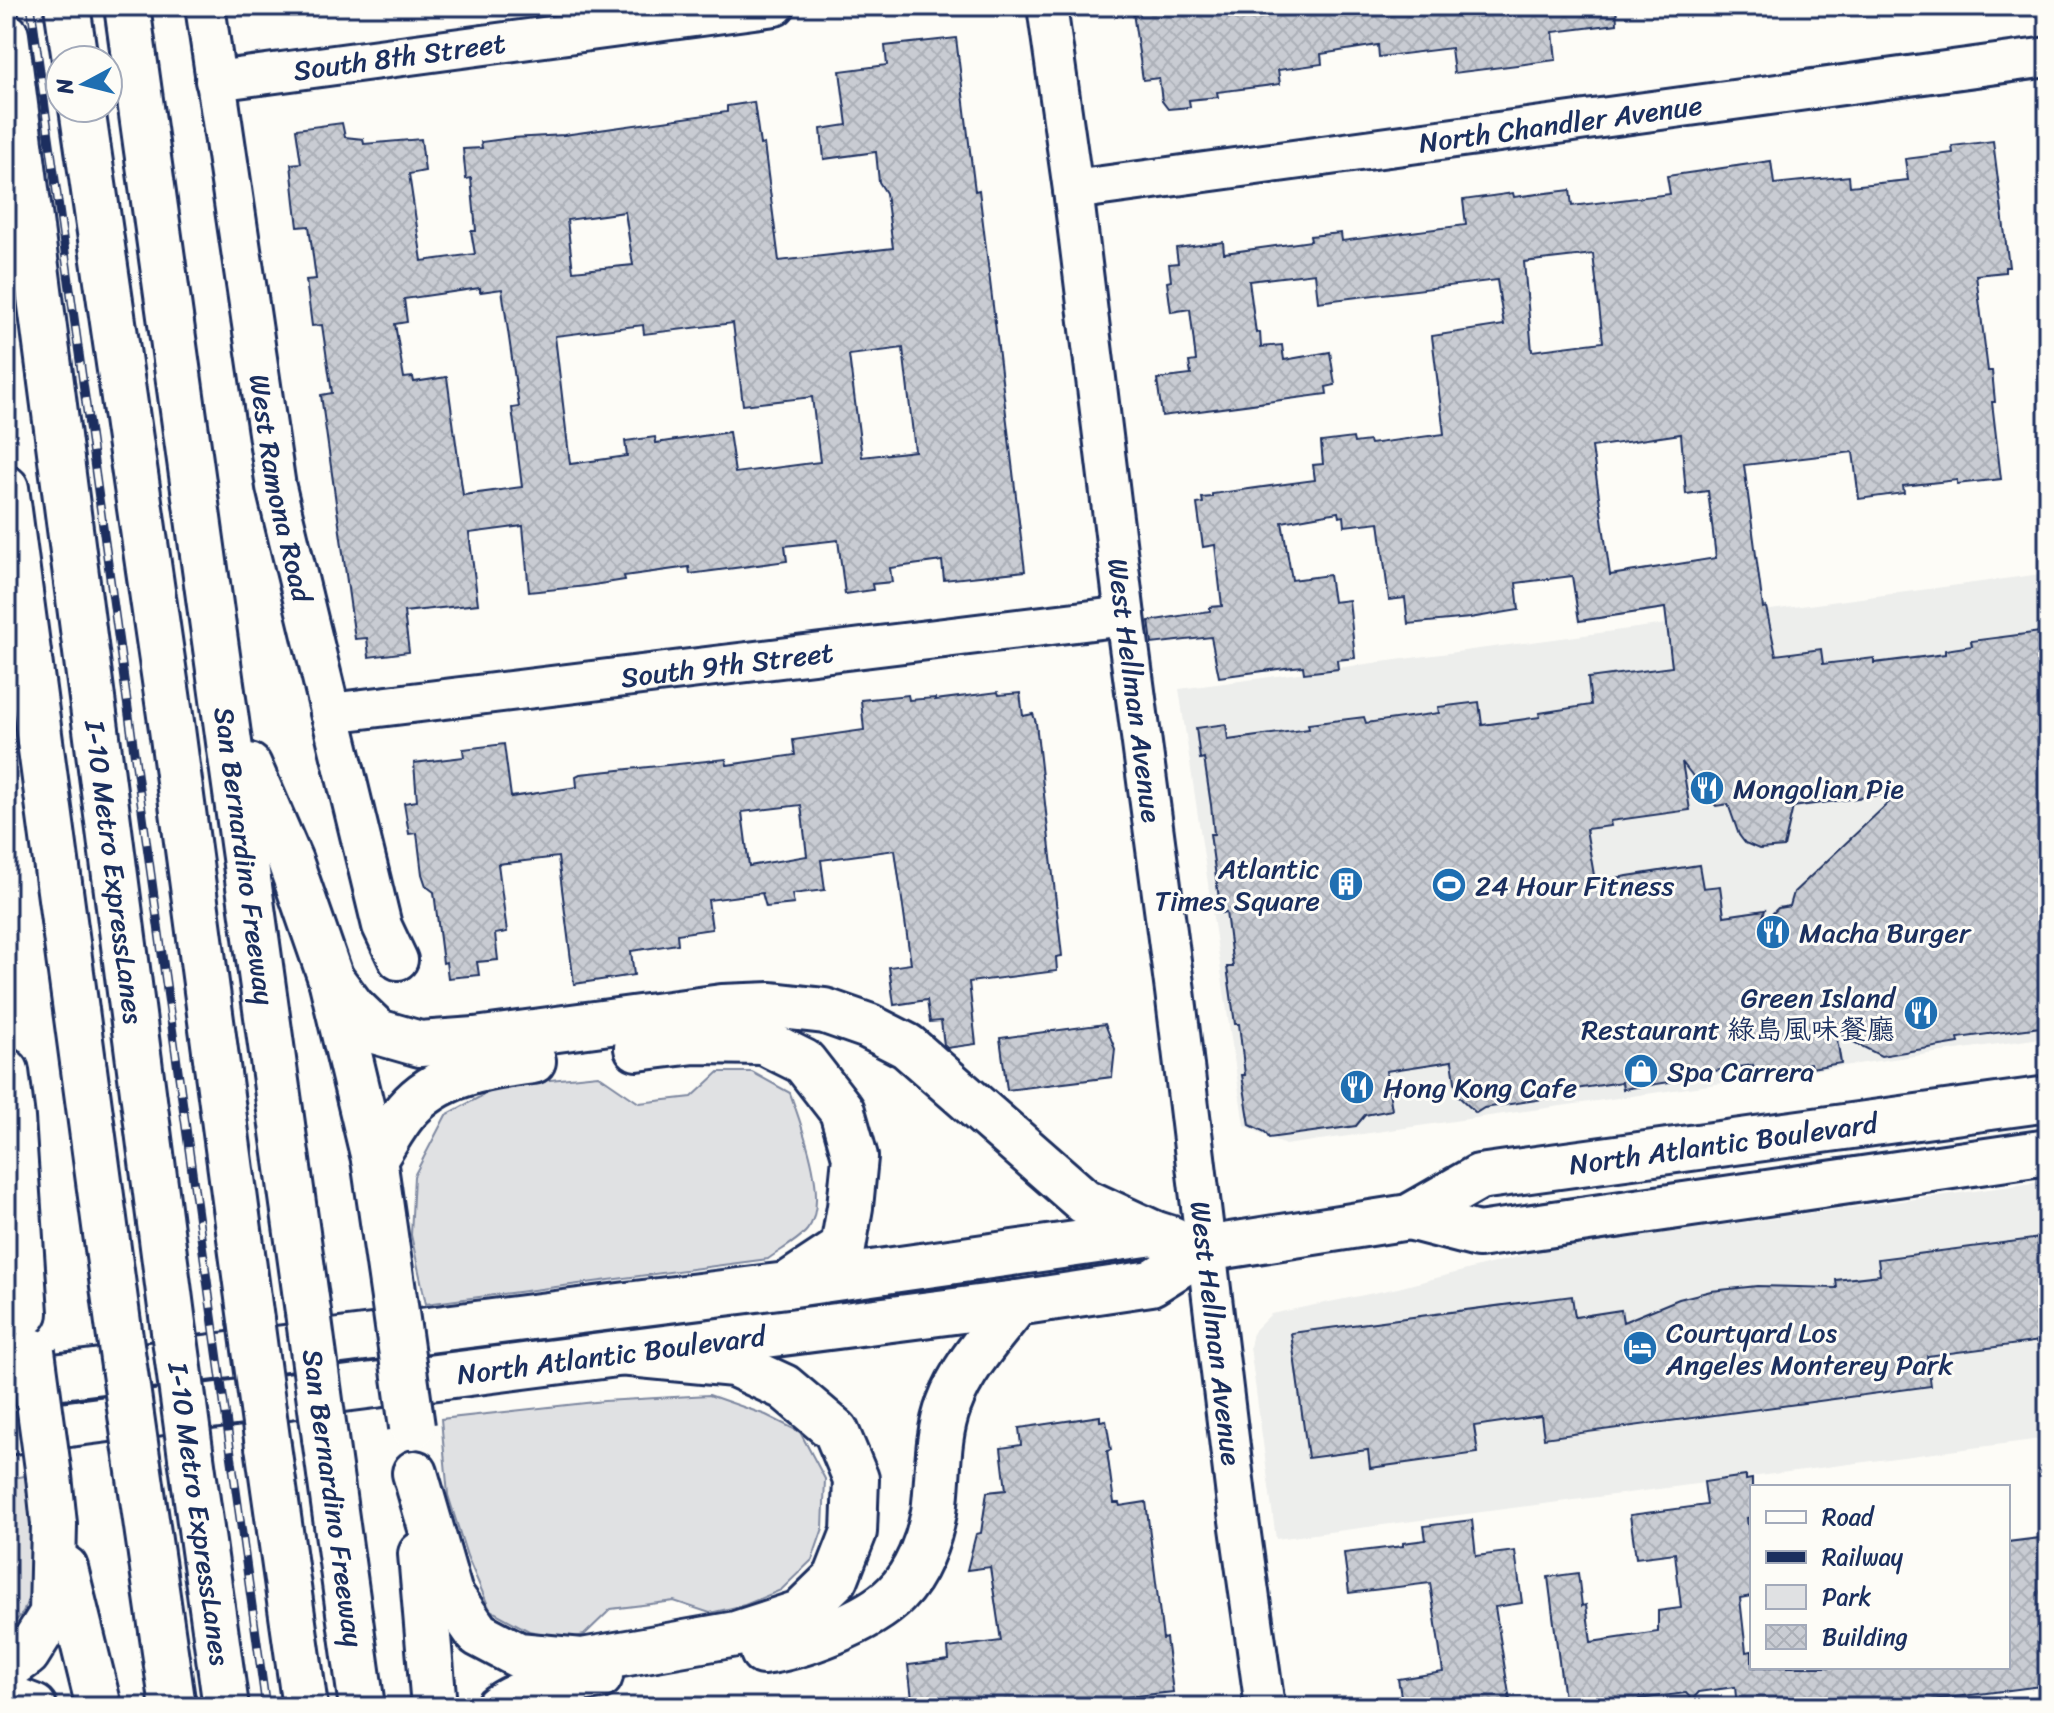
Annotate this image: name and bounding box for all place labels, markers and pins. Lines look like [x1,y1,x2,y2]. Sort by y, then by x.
place label: Mongolian Pie [1733,764,1904,813]
restaurant icon: Mongolian Pie [1688,769,1726,807]
place label: Atlantic Times Square [1154,844,1320,925]
place label: 24 Hour Fitness [1475,861,1674,910]
building icon: Atlantic Times Square [1327,865,1365,903]
sports icon: 24 Hour Fitness [1430,866,1468,904]
place label: Macha Burger [1799,908,1972,957]
restaurant icon: Macha Burger [1754,913,1792,951]
place label: Green Island Restaurant 綠島風味餐廳 [1581,973,1897,1054]
restaurant icon: Green Island Restaurant 綠島風味餐廳 [1902,994,1940,1032]
place label: Spa Carrera [1667,1047,1814,1096]
shop icon: Spa Carrera [1622,1052,1660,1090]
place label: Hong Kong Cafe [1383,1063,1577,1112]
restaurant icon: Hong Kong Cafe [1338,1068,1376,1106]
place label: Courtyard Los Angeles Monterey Park [1665,1308,1953,1389]
hotel icon: Courtyard Los Angeles Monterey Park [1621,1329,1659,1367]

